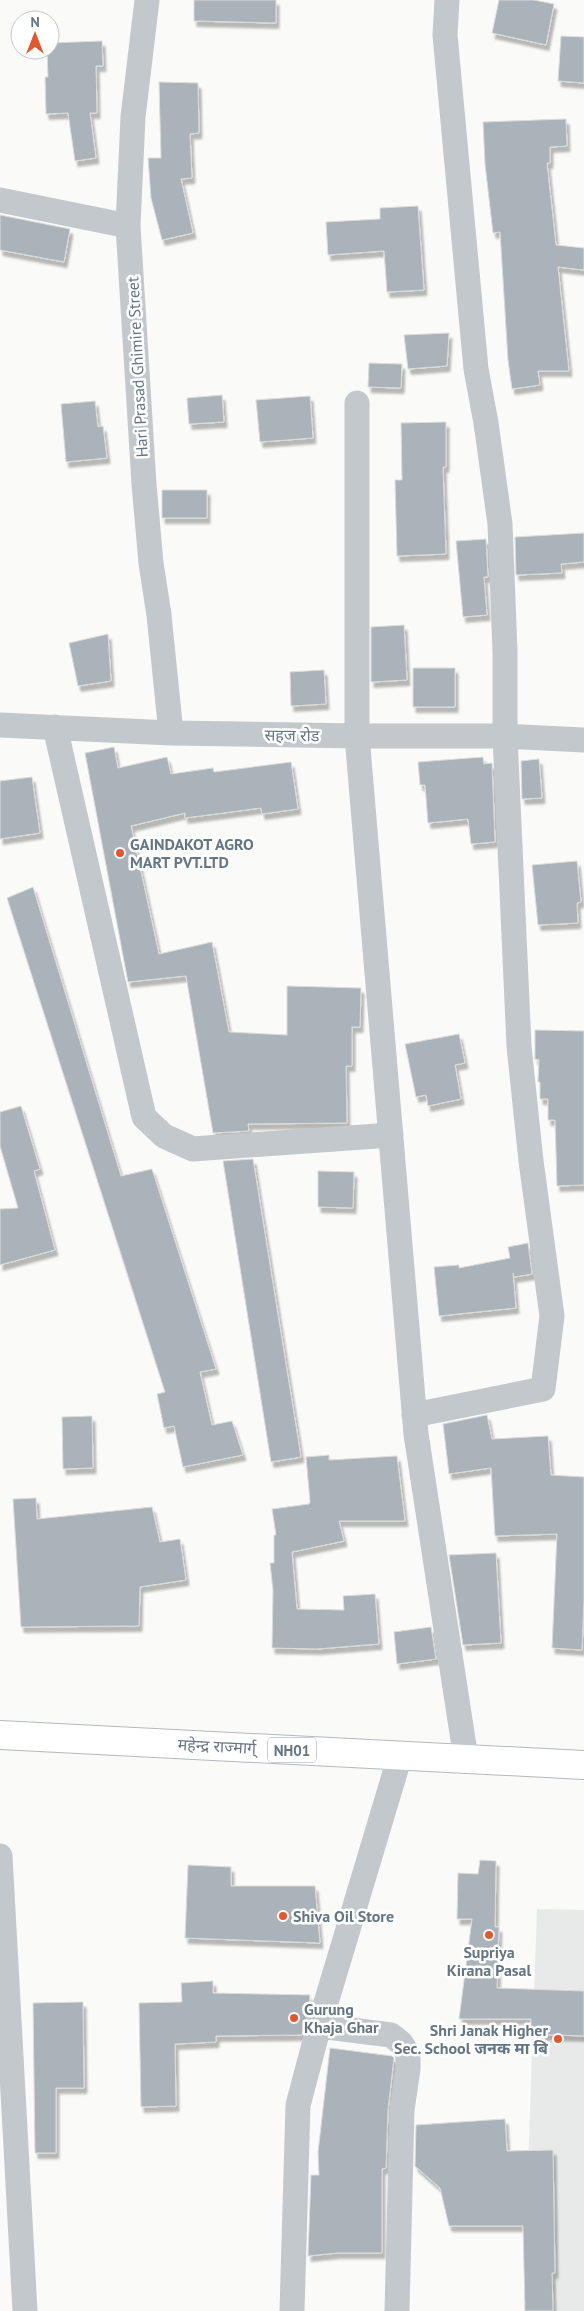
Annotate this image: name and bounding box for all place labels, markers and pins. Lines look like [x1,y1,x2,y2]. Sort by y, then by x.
place label: GAINDAKOT AGRO MART PVT.LTD [130,834,254,872]
marker: GAINDAKOT AGRO MART PVT.LTD [114,847,126,859]
place label: Shiva Oil Store [293,1906,394,1926]
marker: Shiva Oil Store [277,1910,289,1922]
marker: Supriya Kirana Pasal [483,1929,495,1941]
place label: Supriya Kirana Pasal [447,1942,532,1980]
place label: Gurung Khaja Ghar [304,1999,379,2037]
marker: Gurung Khaja Ghar [288,2012,300,2024]
place label: Shri Janak Higher Sec. School जनक मा बि [394,2020,549,2058]
marker: Shri Janak Higher Sec. School जनक मा बि [552,2033,564,2045]

